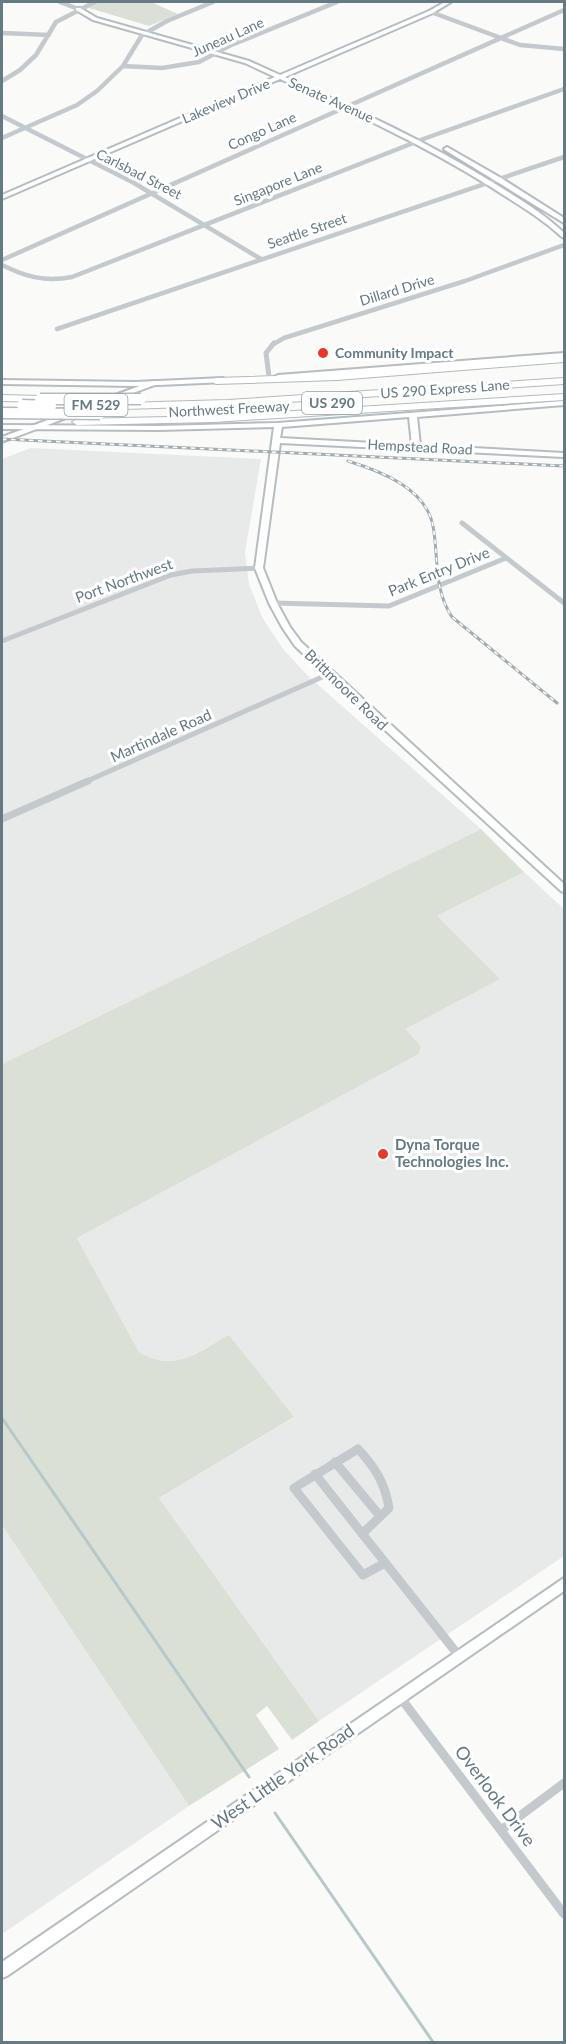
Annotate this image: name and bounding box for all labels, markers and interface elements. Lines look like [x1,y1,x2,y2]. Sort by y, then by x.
street label: Juneau Lane [189,13,266,60]
street label: Senate Avenue [286,73,376,126]
street label: Lakeview Drive [179,74,272,127]
street label: Congo Lane [225,108,299,153]
street label: Carlsbad Street [94,145,185,202]
street label: Singapore Lane [231,158,325,209]
street label: Seattle Street [265,209,349,252]
street label: Dillard Drive [358,270,436,309]
place label: Community Impact [335,344,454,361]
marker: Community Impact [316,346,330,360]
street label: US 290 Express Lane [380,376,510,402]
road number: US 290 [302,392,362,414]
road number: FM 529 [64,394,128,416]
street label: Northwest Freeway [168,397,291,420]
street label: Hempstead Road [367,435,473,458]
street label: Park Entry Drive [385,543,492,600]
street label: Port Northwest [73,554,175,606]
street label: Brittmoore Road [301,645,392,733]
street label: Martindale Road [107,705,214,765]
place label: Dyna Torque Technologies Inc. [395,1135,509,1170]
marker: Dyna Torque Technologies Inc. [376,1147,390,1161]
street label: West Little York Road [207,1719,358,1834]
street label: Overlook Drive [451,1741,541,1850]

